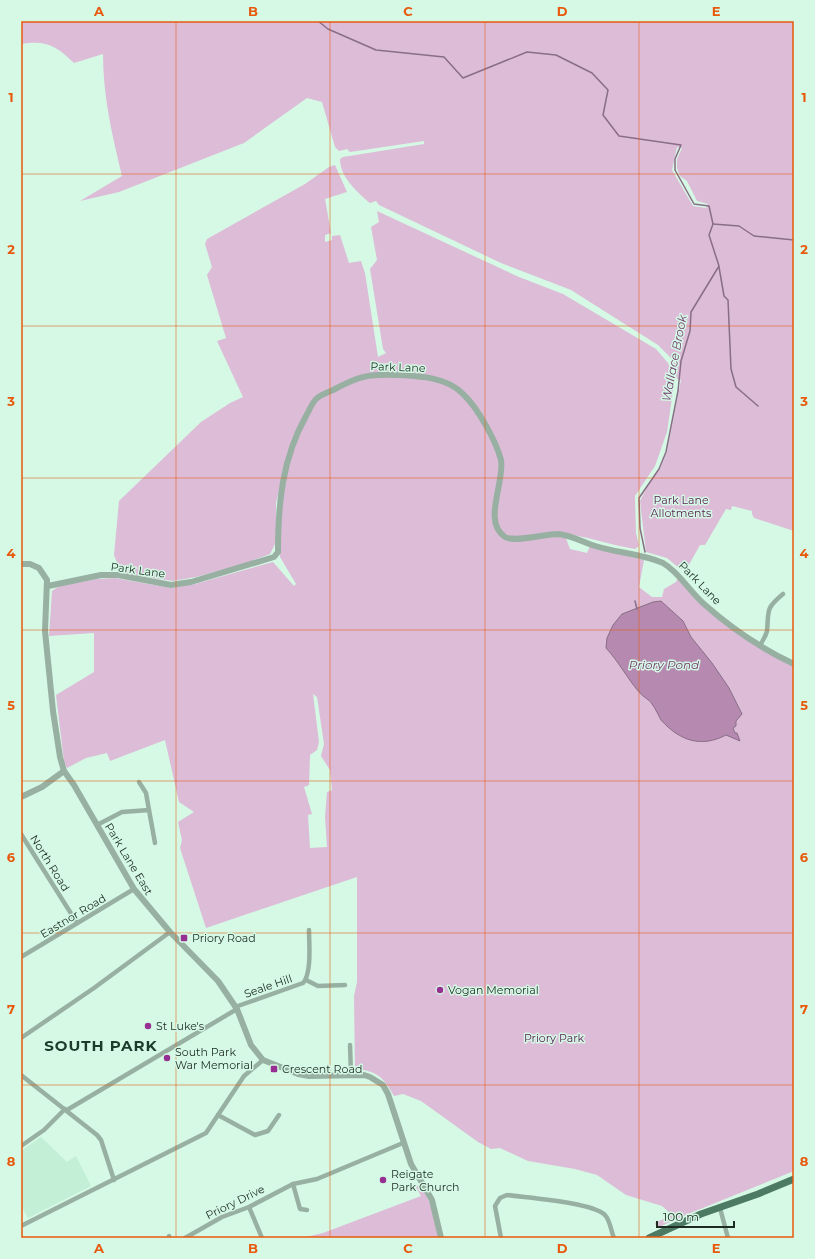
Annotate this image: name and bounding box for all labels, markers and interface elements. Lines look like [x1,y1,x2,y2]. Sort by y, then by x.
text: A [93,3,105,19]
text: B [248,3,258,19]
text: C [403,3,413,19]
text: D [557,3,568,19]
text: E [712,3,721,19]
text: 1 [8,89,14,105]
text: 1 [801,89,807,105]
text: 2 [7,241,15,257]
text: 2 [800,241,808,257]
water label: Wallace Brook [658,312,690,403]
street label: Park Lane [370,359,426,375]
text: 3 [6,393,15,409]
text: 3 [799,393,808,409]
park label: Park Lane Allotments [651,493,712,520]
text: 4 [7,545,16,561]
text: 4 [800,545,809,561]
street label: Park Lane [676,558,724,608]
street label: Park Lane [110,559,167,581]
water label: Priory Pond [629,657,700,672]
text: 5 [7,697,15,713]
text: 5 [800,697,808,713]
street label: Park Lane East [102,820,156,898]
street label: North Road [27,832,73,894]
text: 6 [7,849,16,865]
text: 6 [800,849,809,865]
street label: Eastnor Road [38,891,108,941]
place label: Priory Road [192,931,256,945]
marker: Priory Road [179,933,189,943]
street label: Seale Hill [242,971,294,1001]
place label: Vogan Memorial [448,983,539,997]
marker: Vogan Memorial [435,985,445,995]
text: 7 [7,1001,15,1017]
text: 7 [800,1001,808,1017]
place label: St Luke's [156,1019,205,1033]
marker: St Luke's [143,1021,153,1031]
park label: Priory Park [524,1031,584,1045]
district label: SOUTH PARK [44,1036,158,1055]
place label: South Park War Memorial [175,1045,253,1072]
marker: South Park War Memorial [162,1053,172,1063]
place label: Crescent Road [282,1062,362,1076]
marker: Crescent Road [269,1064,279,1074]
text: 8 [7,1153,16,1169]
text: 8 [800,1153,809,1169]
place label: Reigate Park Church [391,1167,459,1194]
marker: Reigate Park Church [378,1175,388,1185]
street label: Priory Drive [203,1182,267,1222]
scale bar [657,1203,734,1229]
text: 100 m [663,1209,699,1224]
text: A [93,1240,105,1256]
text: B [248,1240,258,1256]
text: C [403,1240,413,1256]
text: D [557,1240,568,1256]
text: E [712,1240,721,1256]

